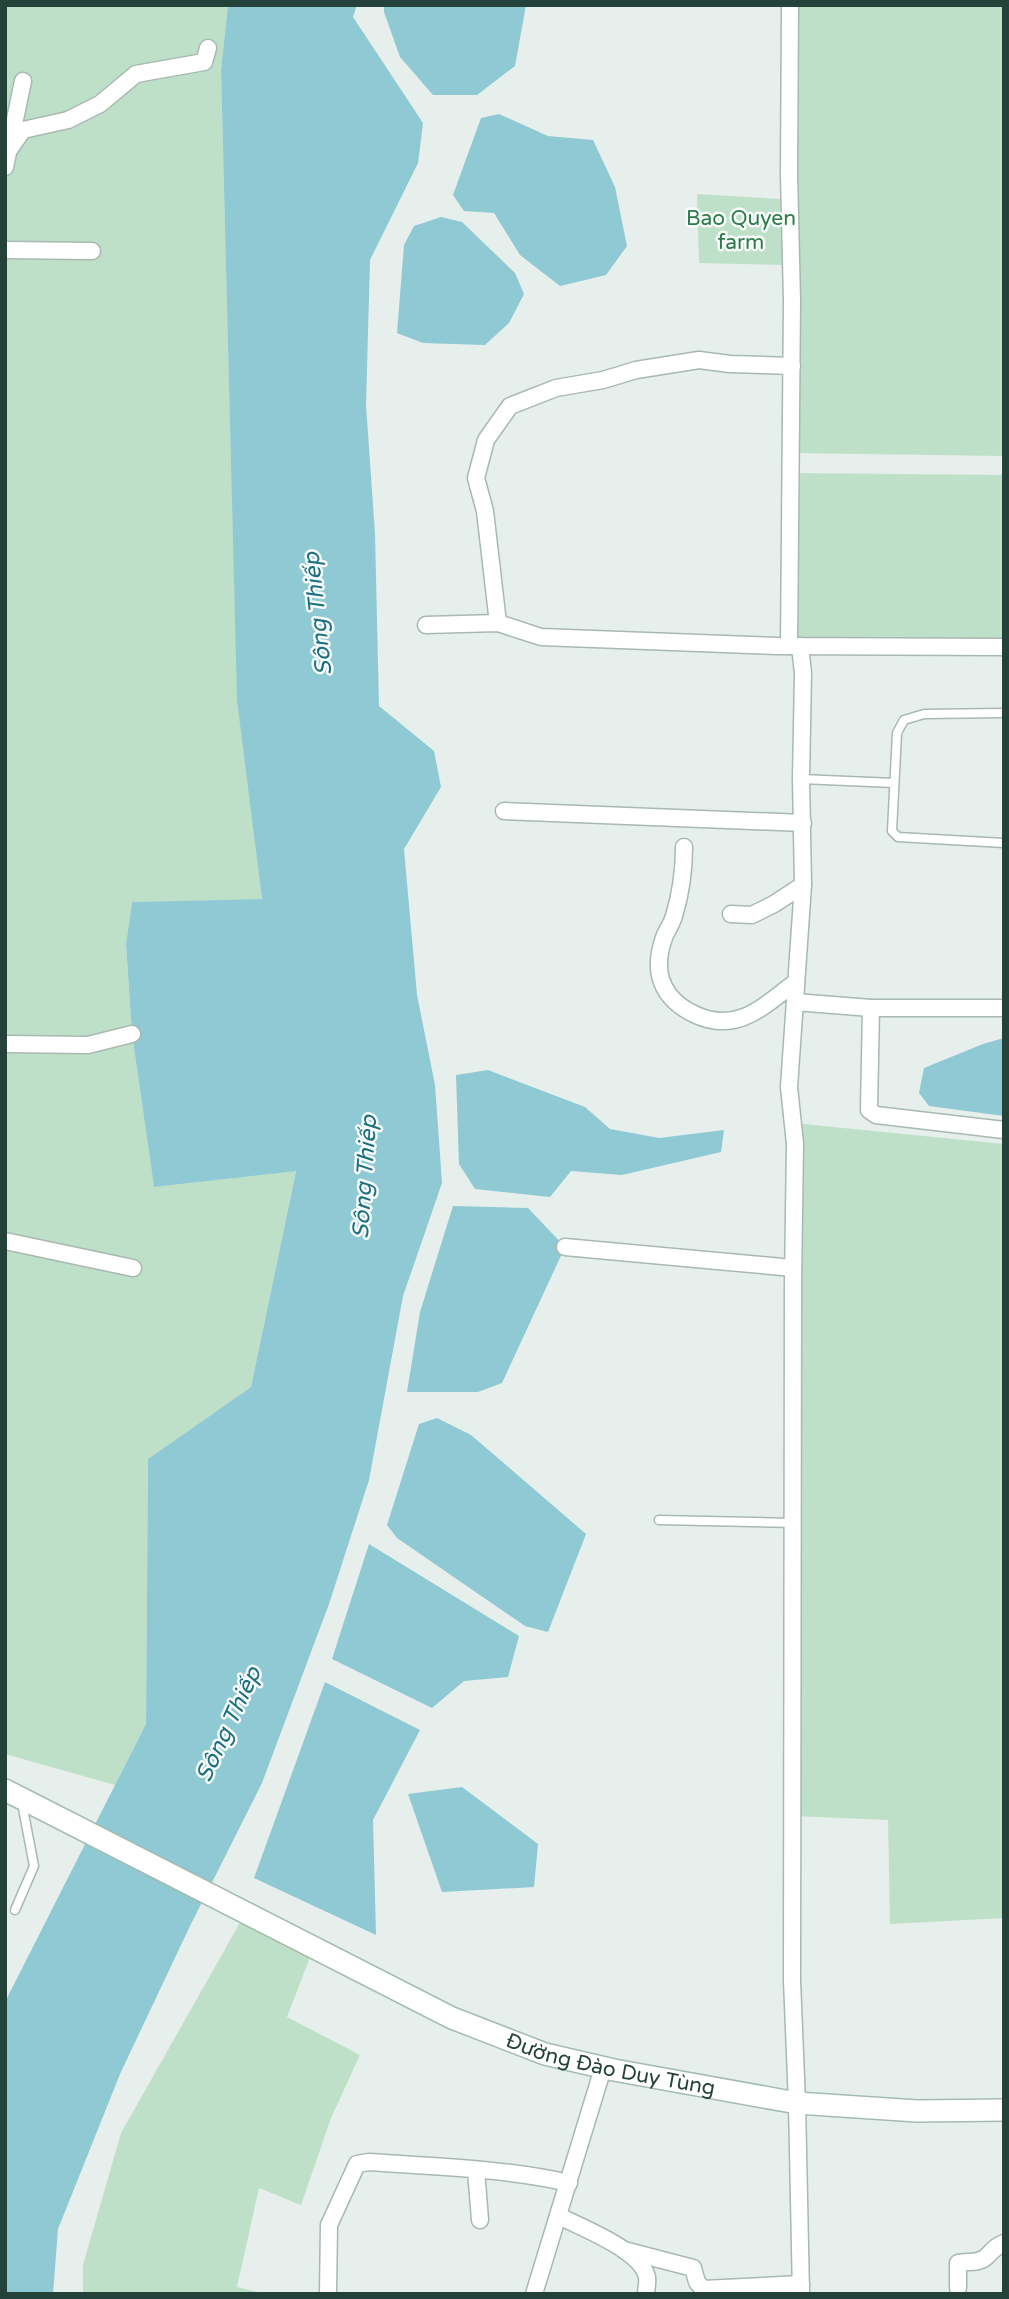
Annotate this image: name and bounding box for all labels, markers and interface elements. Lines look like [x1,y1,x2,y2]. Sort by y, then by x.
park label: Bao Quyen farm [686,206,796,255]
water label: Sông Thiếp [297,549,338,677]
water label: Sông Thiếp [347,1113,383,1240]
water label: Sông Thiếp [190,1661,268,1786]
street label: Đường Đào Duy Tùng [502,2028,717,2101]

